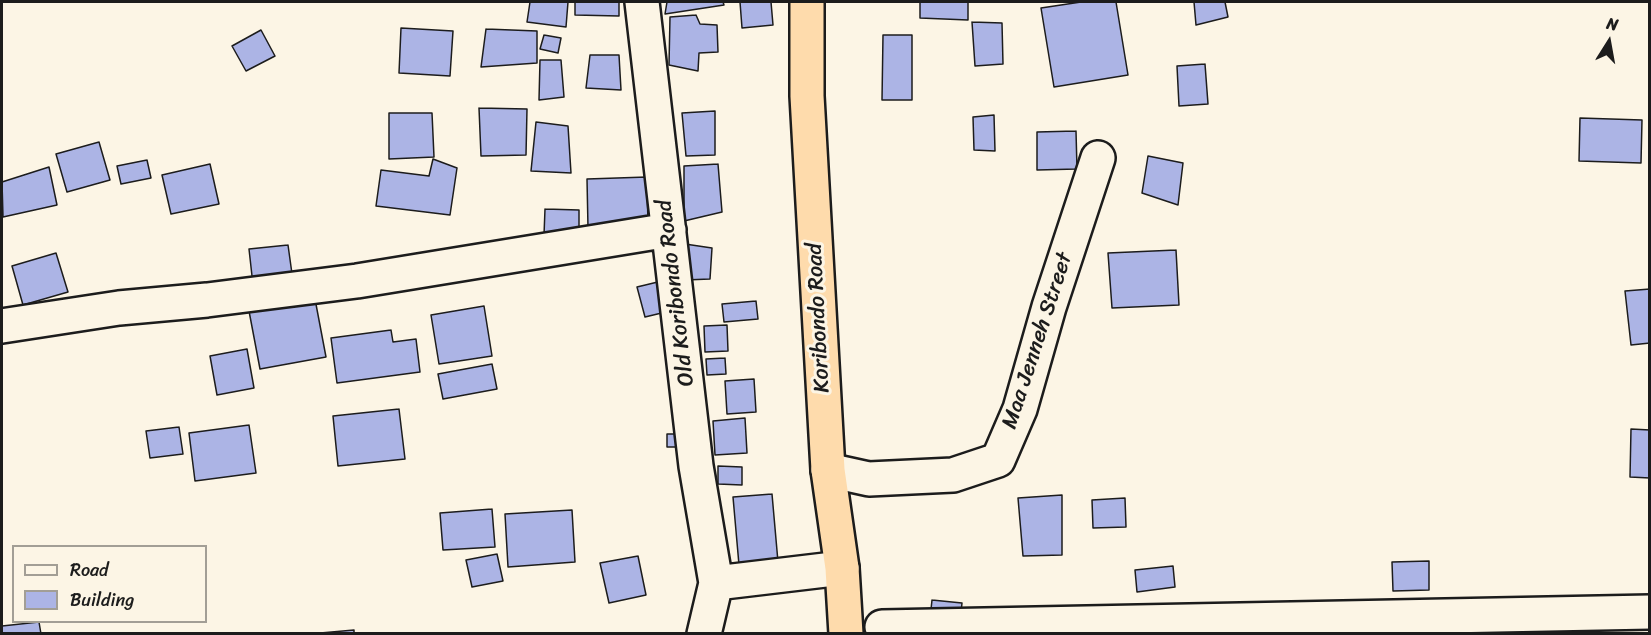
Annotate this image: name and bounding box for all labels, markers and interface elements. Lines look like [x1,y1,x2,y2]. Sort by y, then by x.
text: N [1604,9,1621,39]
north arrow [1579,12,1639,72]
street label: Old Koribondo Road [651,198,701,388]
street label: Koribondo Road [802,242,836,394]
street label: Maa Jenneh Street [997,250,1079,432]
legend [12,545,207,623]
text: Road [70,554,109,586]
text: Building [70,584,134,616]

